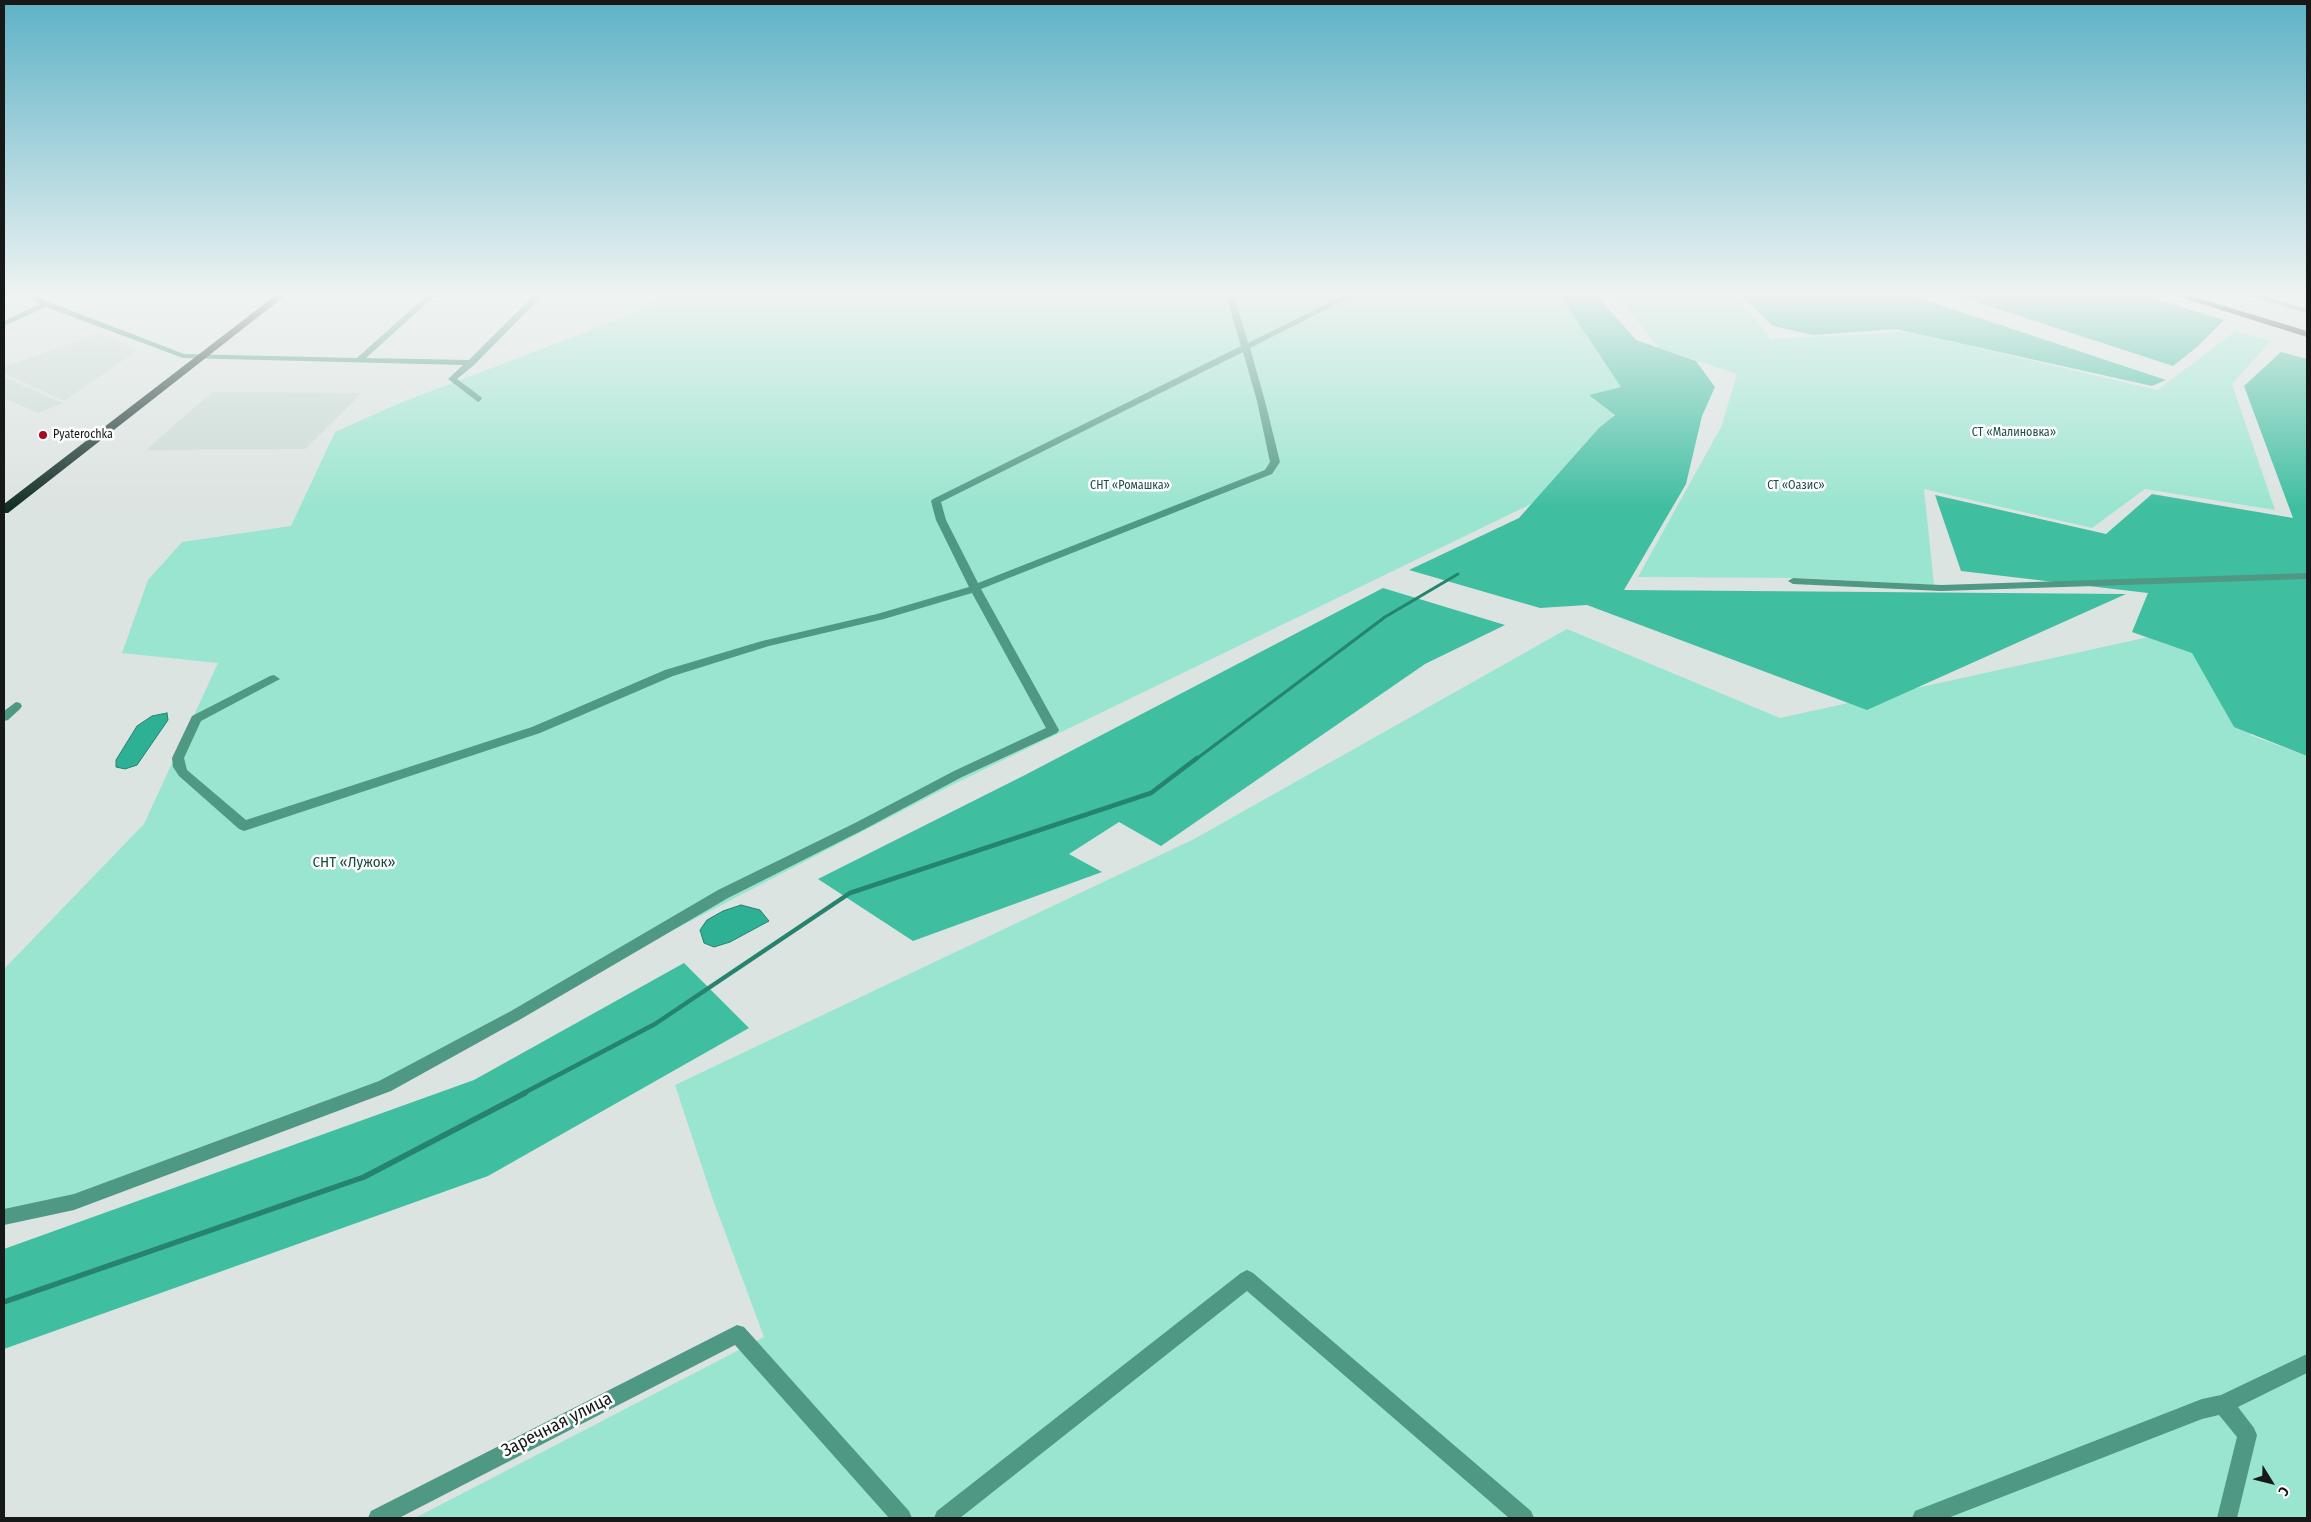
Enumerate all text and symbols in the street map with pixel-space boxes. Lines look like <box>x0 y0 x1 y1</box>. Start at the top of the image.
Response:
park label: СТ «Малиновка» <box>1972 426 2056 440</box>
place label: Pyaterochka <box>53 428 113 442</box>
marker: Pyaterochka <box>37 429 49 441</box>
park label: СНТ «Ромашка» <box>1090 479 1170 493</box>
park label: СТ «Оазис» <box>1767 479 1825 493</box>
park label: СНТ «Лужок» <box>312 854 396 872</box>
street label: Заречная улица <box>498 1388 616 1462</box>
north arrow <box>2246 1457 2296 1507</box>
text: С <box>2275 1483 2293 1499</box>

